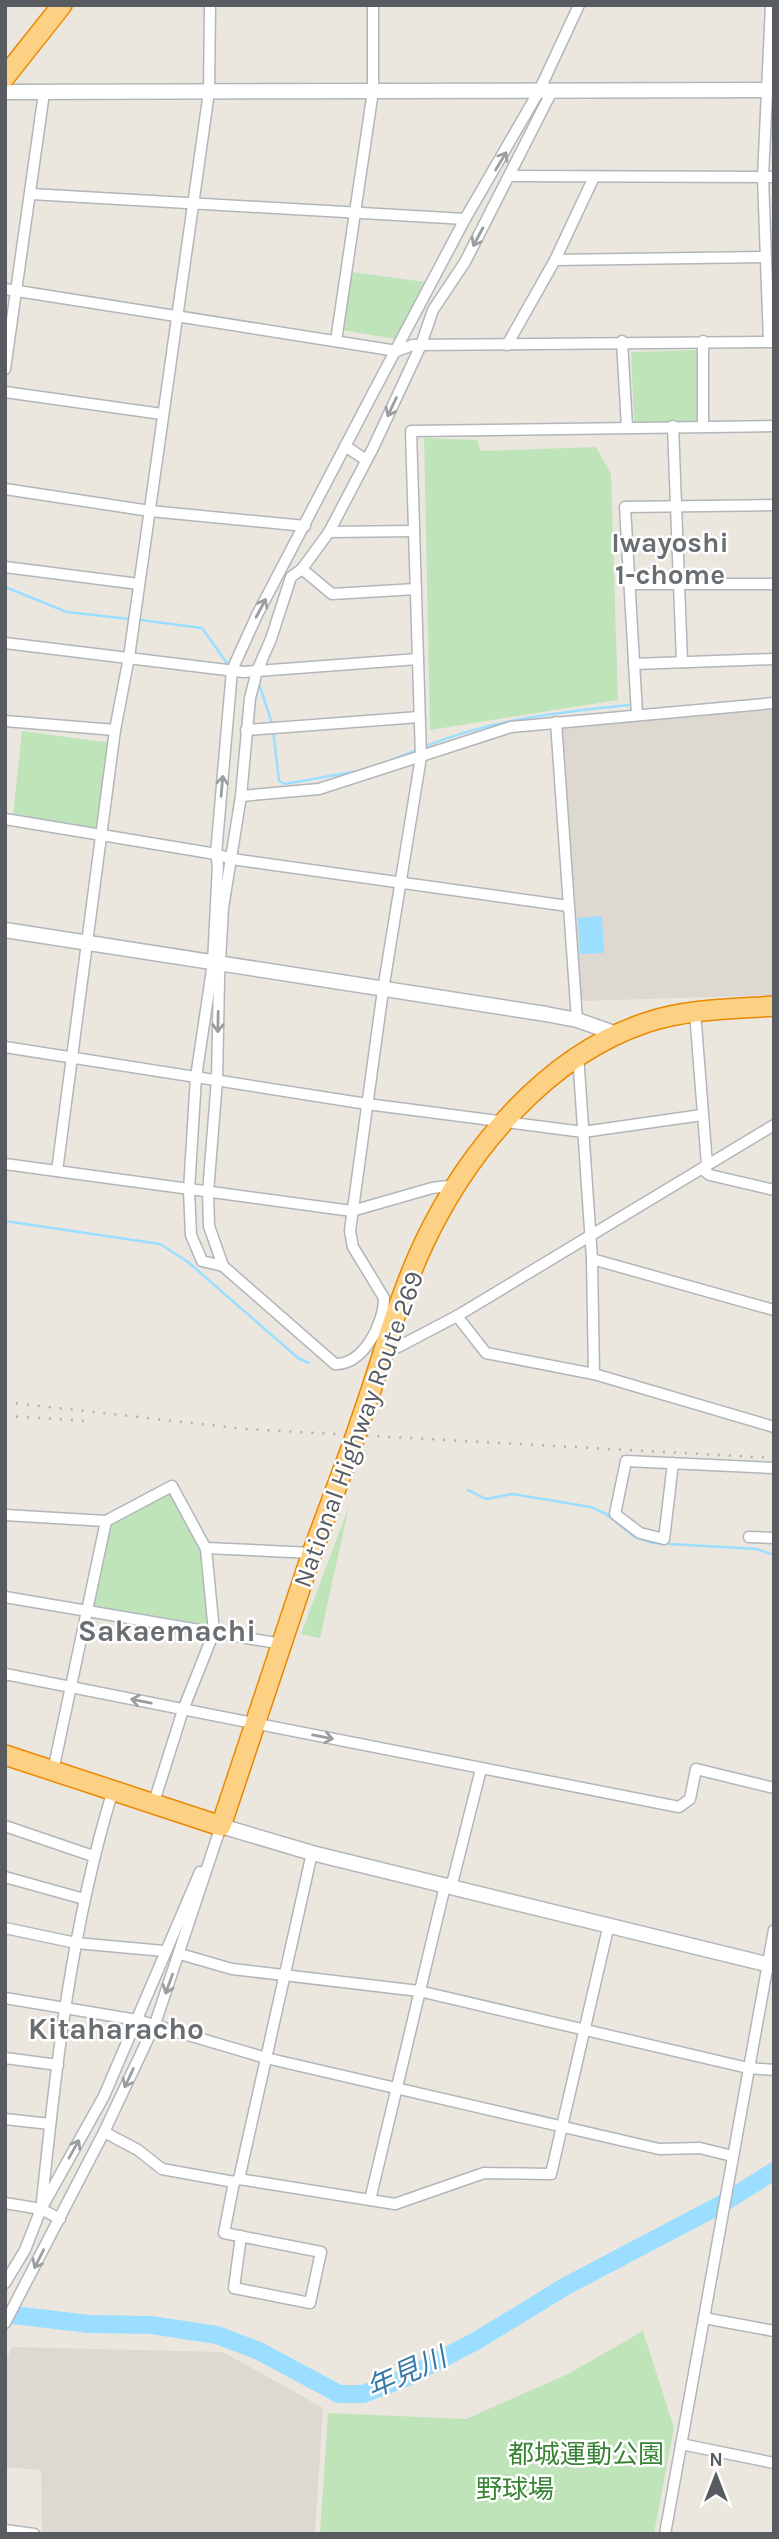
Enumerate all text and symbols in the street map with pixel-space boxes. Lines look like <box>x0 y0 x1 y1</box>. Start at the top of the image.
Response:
one-way arrow <box>494 152 508 172</box>
one-way arrow <box>471 226 485 247</box>
one-way arrow <box>385 396 398 417</box>
district label: Iwayoshi 1-chome <box>611 526 729 591</box>
one-way arrow <box>254 598 268 619</box>
one-way arrow <box>216 775 229 798</box>
one-way arrow <box>212 1010 225 1033</box>
street label: National Highway Route 269 <box>287 1267 430 1592</box>
district label: Sakaemachi <box>78 1613 256 1649</box>
one-way arrow <box>130 1694 153 1708</box>
one-way arrow <box>311 1731 334 1744</box>
one-way arrow <box>162 1972 174 1994</box>
district label: Kitaharacho <box>28 2011 204 2047</box>
one-way arrow <box>122 2067 135 2088</box>
one-way arrow <box>68 2139 81 2160</box>
one-way arrow <box>32 2248 46 2269</box>
water label: 年見川 <box>361 2339 454 2405</box>
park label: 都城運動公園 <box>508 2439 664 2470</box>
north arrow <box>681 2441 751 2511</box>
text: N <box>709 2449 723 2471</box>
park label: 野球場 <box>476 2474 554 2505</box>

